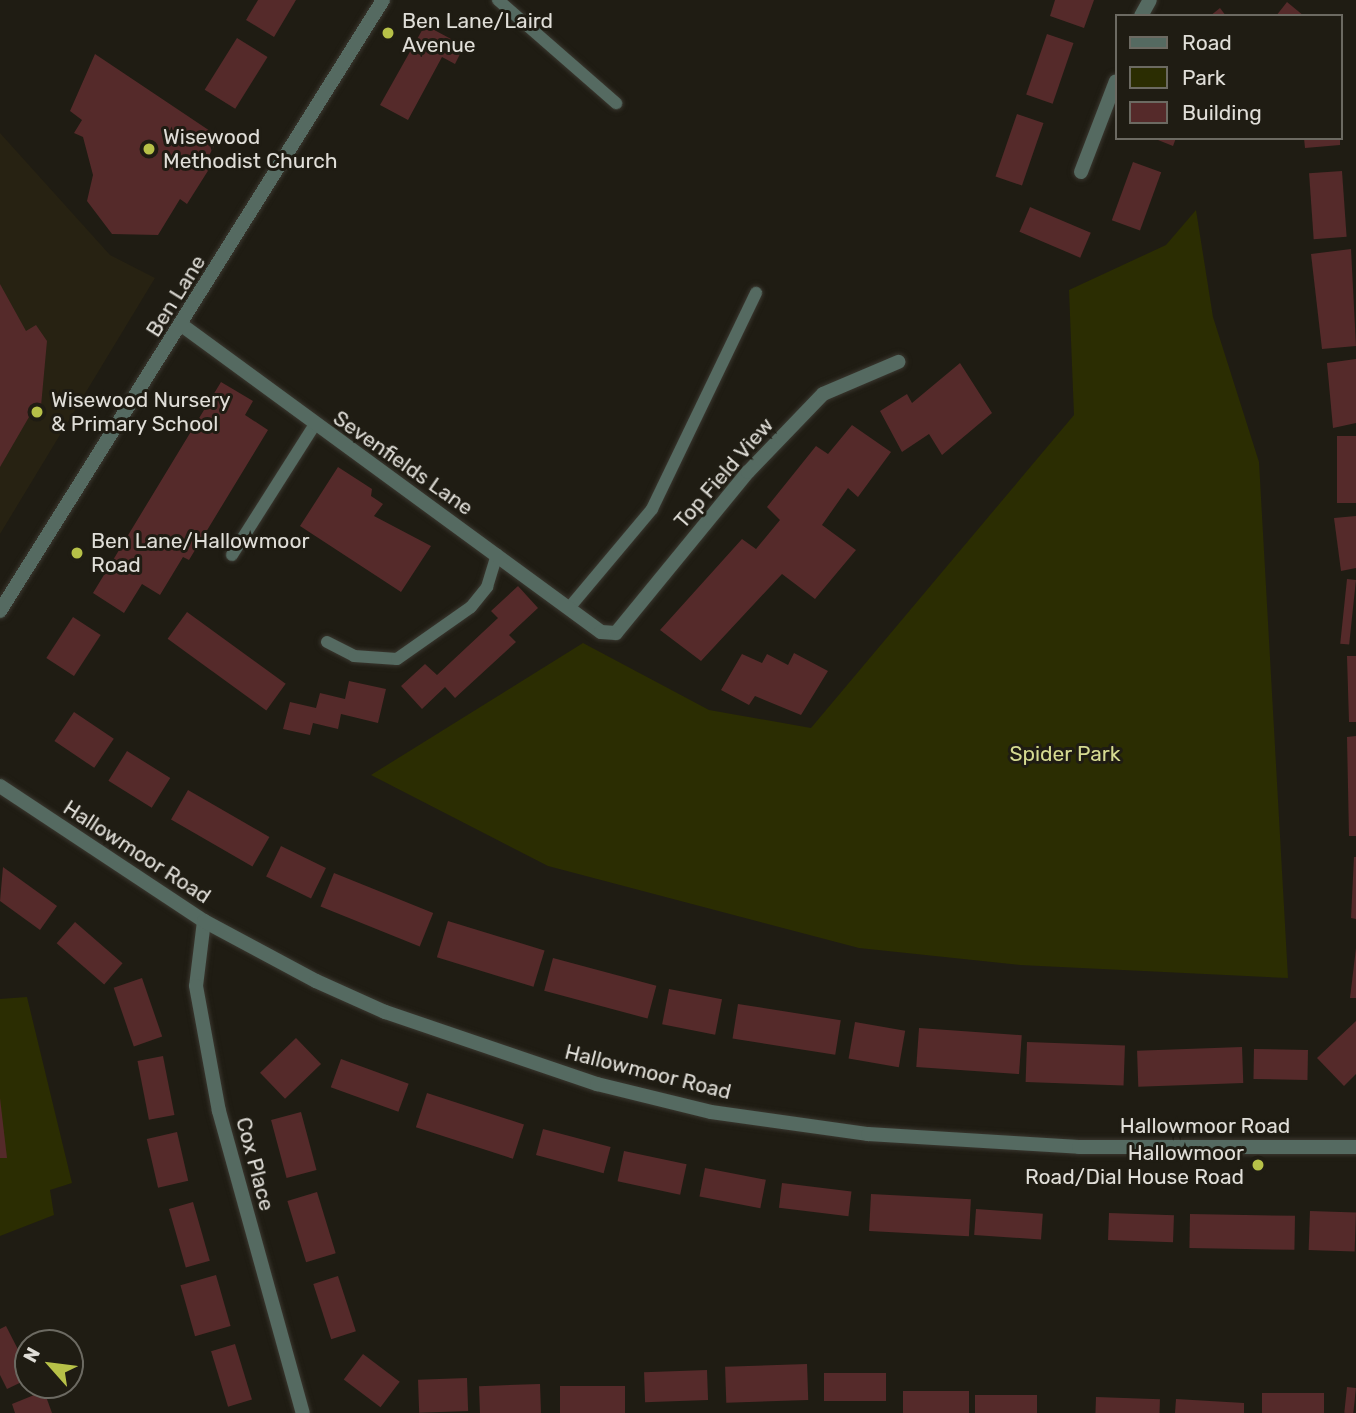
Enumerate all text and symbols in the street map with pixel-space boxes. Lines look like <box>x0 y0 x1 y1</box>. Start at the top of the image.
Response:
place label: Ben Lane/Laird Avenue <box>402 8 553 58</box>
legend <box>1114 14 1342 140</box>
marker: Ben Lane/Laird Avenue <box>380 25 396 41</box>
text: Road <box>1182 30 1232 55</box>
text: Park <box>1182 65 1226 90</box>
text: Building <box>1182 100 1262 125</box>
place label: Wisewood Methodist Church <box>163 124 338 174</box>
marker: Wisewood Methodist Church <box>141 141 157 157</box>
street label: Ben Lane <box>141 250 211 342</box>
place label: Wisewood Nursery & Primary School <box>51 387 231 437</box>
marker: Wisewood Nursery & Primary School <box>29 404 45 420</box>
street label: Sevenfields Lane <box>328 405 478 521</box>
street label: Top Field View <box>669 412 779 534</box>
place label: Ben Lane/Hallowmoor Road <box>91 528 309 578</box>
marker: Ben Lane/Hallowmoor Road <box>69 545 85 561</box>
park label: Spider Park <box>1009 741 1121 767</box>
street label: Hallowmoor Road <box>58 795 216 909</box>
street label: Hallowmoor Road <box>562 1039 734 1105</box>
street label: Hallowmoor Road <box>1119 1113 1291 1139</box>
street label: Cox Place <box>230 1114 280 1214</box>
place label: Hallowmoor Road/Dial House Road <box>1025 1140 1244 1190</box>
marker: Hallowmoor Road/Dial House Road <box>1250 1157 1266 1173</box>
north arrow <box>14 1329 84 1399</box>
text: N <box>18 1343 45 1366</box>

